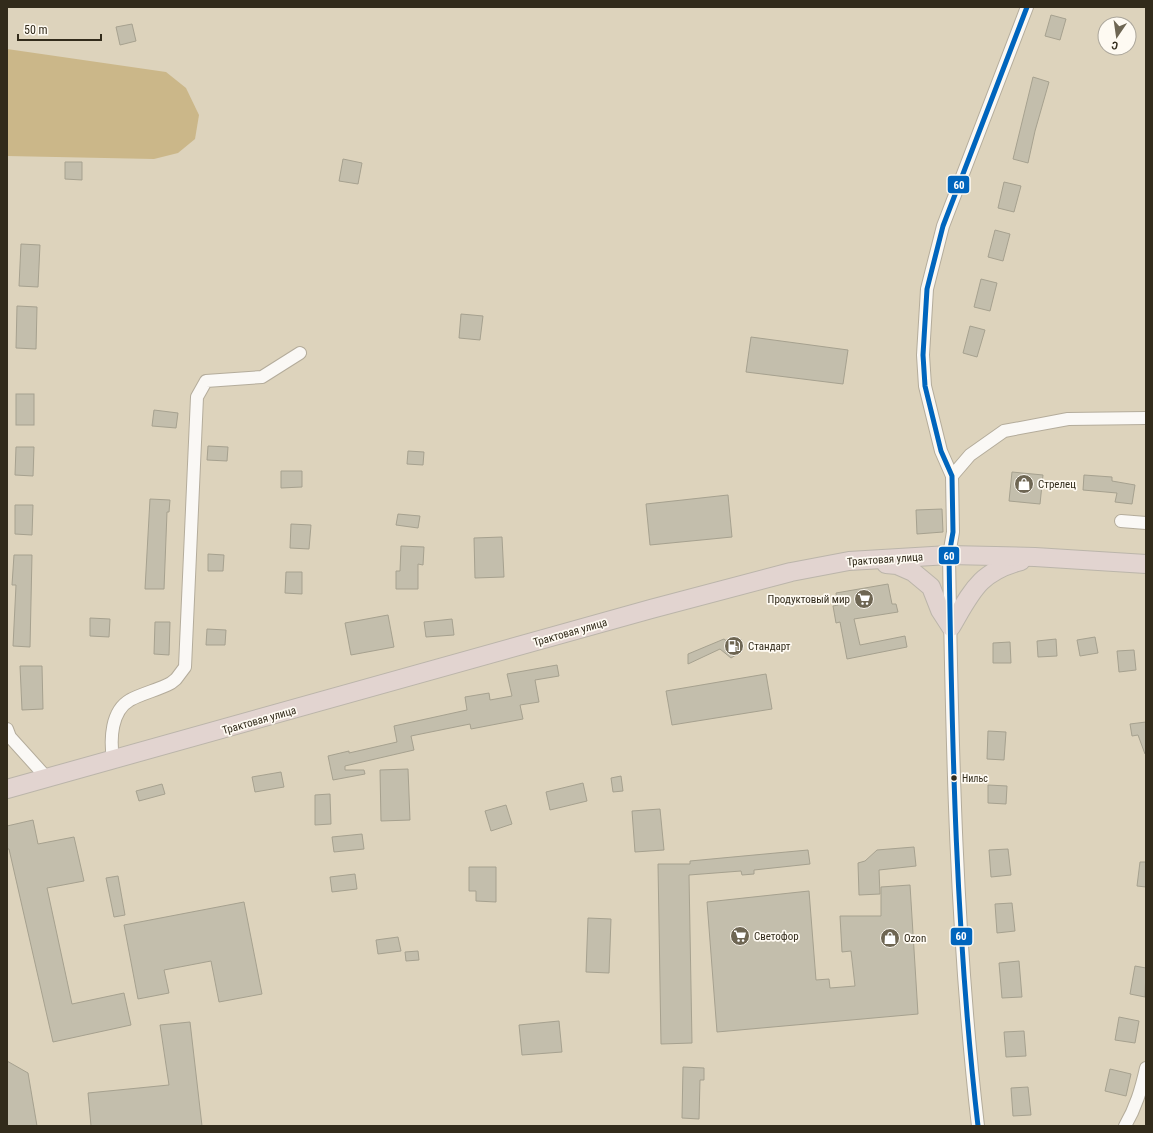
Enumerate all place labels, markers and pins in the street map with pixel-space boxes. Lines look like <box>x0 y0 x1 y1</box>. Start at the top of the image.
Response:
shop icon: Стрелец <box>1013 473 1035 495</box>
place label: Стрелец <box>1038 478 1076 491</box>
supermarket icon: Продуктовый мир <box>853 588 875 610</box>
place label: Продуктовый мир <box>768 593 850 606</box>
fuel station icon: Стандарт <box>723 635 745 657</box>
place label: Стандарт <box>748 640 791 653</box>
marker: Нильс <box>949 773 959 783</box>
place label: Нильс <box>962 773 988 784</box>
supermarket icon: Светофор <box>729 925 751 947</box>
shop icon: Ozon <box>879 927 901 949</box>
place label: Светофор <box>754 930 799 943</box>
place label: Ozon <box>904 932 926 945</box>

